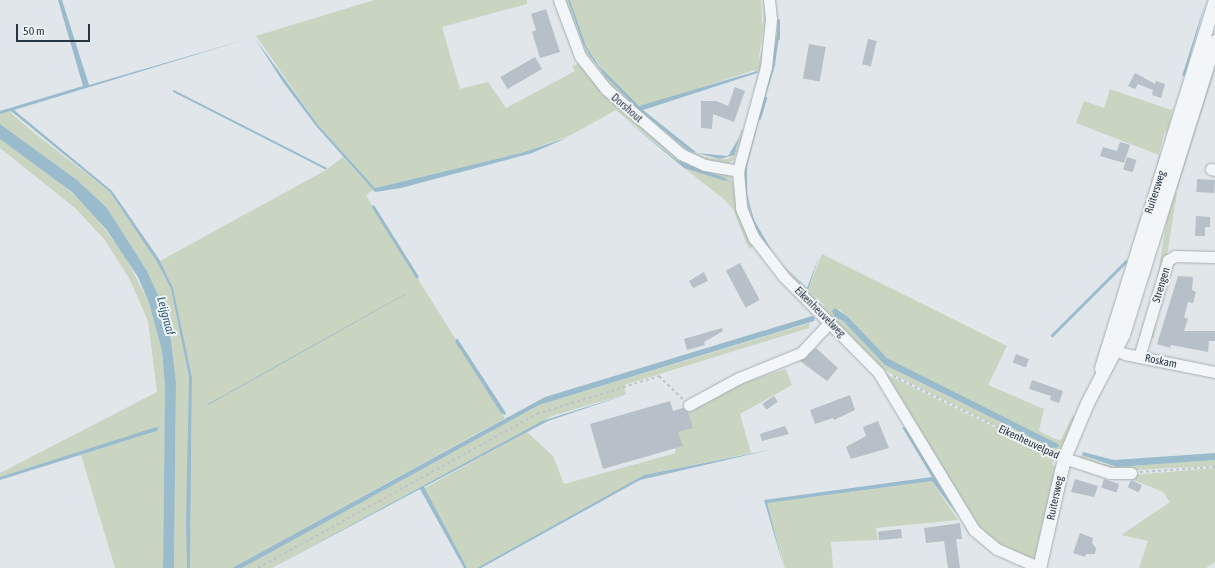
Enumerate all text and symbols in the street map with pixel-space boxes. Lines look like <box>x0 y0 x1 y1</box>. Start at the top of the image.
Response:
scale bar <box>18 16 92 42</box>
text: 50 m <box>23 24 45 38</box>
street label: Dorshout <box>609 91 645 125</box>
street label: Ruitersweg <box>1142 169 1168 215</box>
street label: Strengen <box>1149 266 1173 304</box>
street label: Eikenheuvelweg <box>792 284 848 340</box>
water label: Leijgraaf <box>153 295 177 337</box>
street label: Roskam <box>1144 351 1178 371</box>
street label: Eikenheuvelpad <box>996 422 1062 462</box>
street label: Ruitersweg <box>1044 475 1066 521</box>

